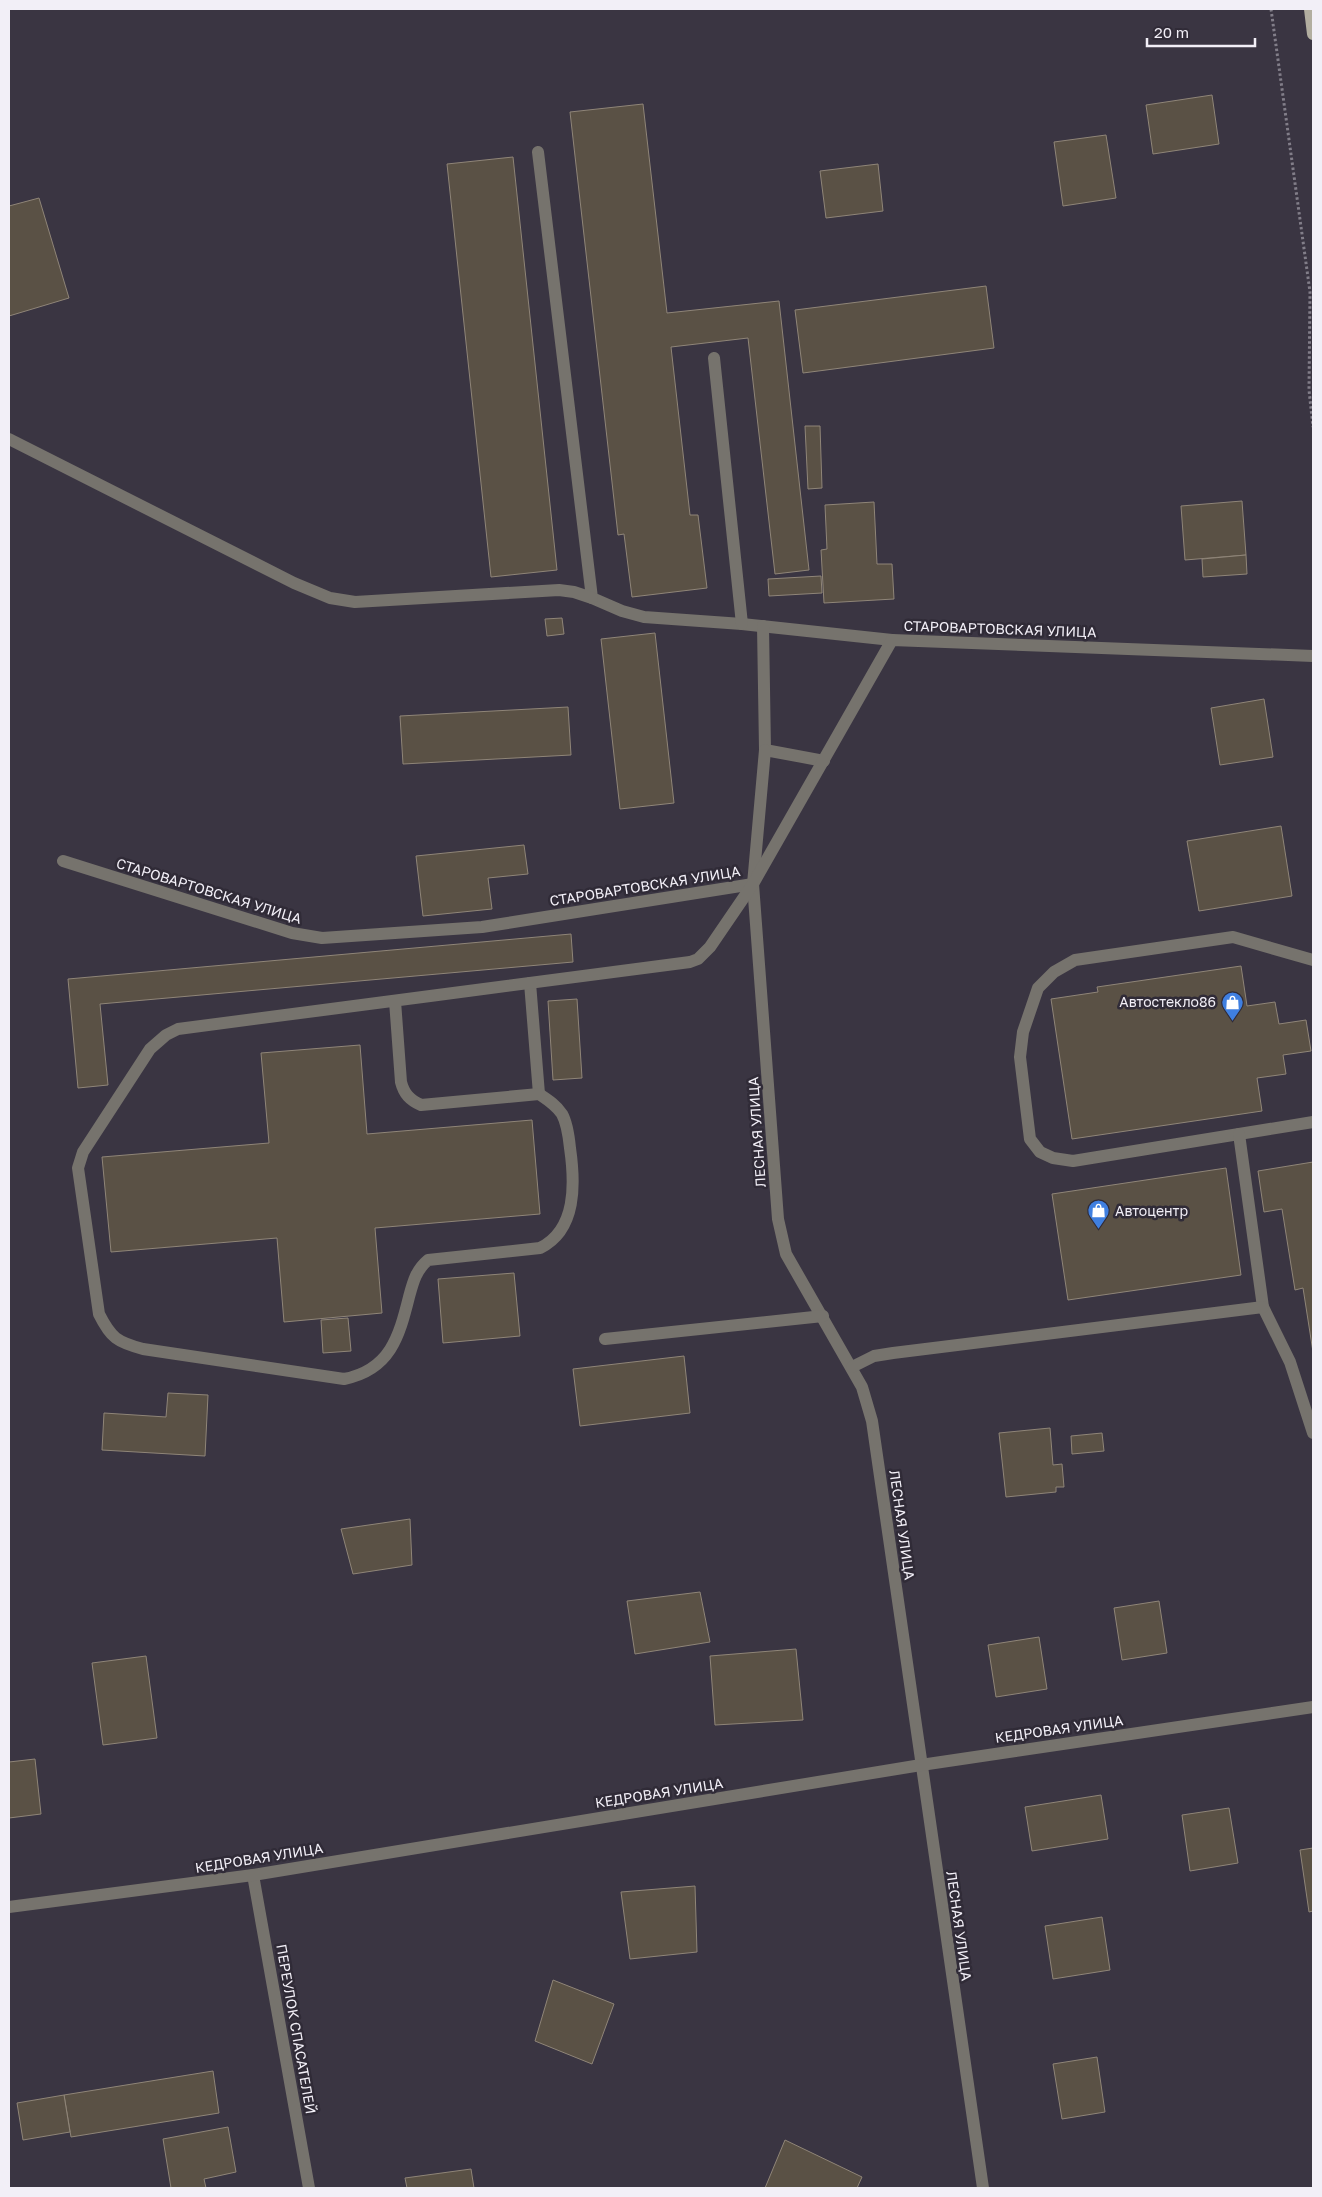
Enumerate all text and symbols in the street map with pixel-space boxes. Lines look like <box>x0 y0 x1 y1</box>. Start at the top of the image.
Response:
scale bar <box>1147 15 1254 47</box>
text: 20 m <box>1154 23 1189 41</box>
street label: СТАРОВАРТОВСКАЯ УЛИЦА <box>903 617 1097 640</box>
street label: СТАРОВАРТОВСКАЯ УЛИЦА <box>114 854 304 927</box>
street label: СТАРОВАРТОВСКАЯ УЛИЦА <box>548 862 742 909</box>
shop icon: Автостекло86 <box>1220 990 1244 1021</box>
place label: Автостекло86 <box>1119 993 1216 1010</box>
street label: ЛЕСНАЯ УЛИЦА <box>744 1076 769 1188</box>
shop icon: Автоцентр <box>1087 1199 1111 1230</box>
place label: Автоцентр <box>1115 1202 1188 1219</box>
street label: ЛЕСНАЯ УЛИЦА <box>886 1469 919 1582</box>
street label: КЕДРОВАЯ УЛИЦА <box>994 1711 1125 1746</box>
street label: КЕДРОВАЯ УЛИЦА <box>594 1774 725 1811</box>
street label: КЕДРОВАЯ УЛИЦА <box>194 1839 325 1876</box>
street label: ЛЕСНАЯ УЛИЦА <box>943 1870 976 1983</box>
street label: ПЕРЕУЛОК СПАСАТЕЛЕЙ <box>273 1943 320 2115</box>

